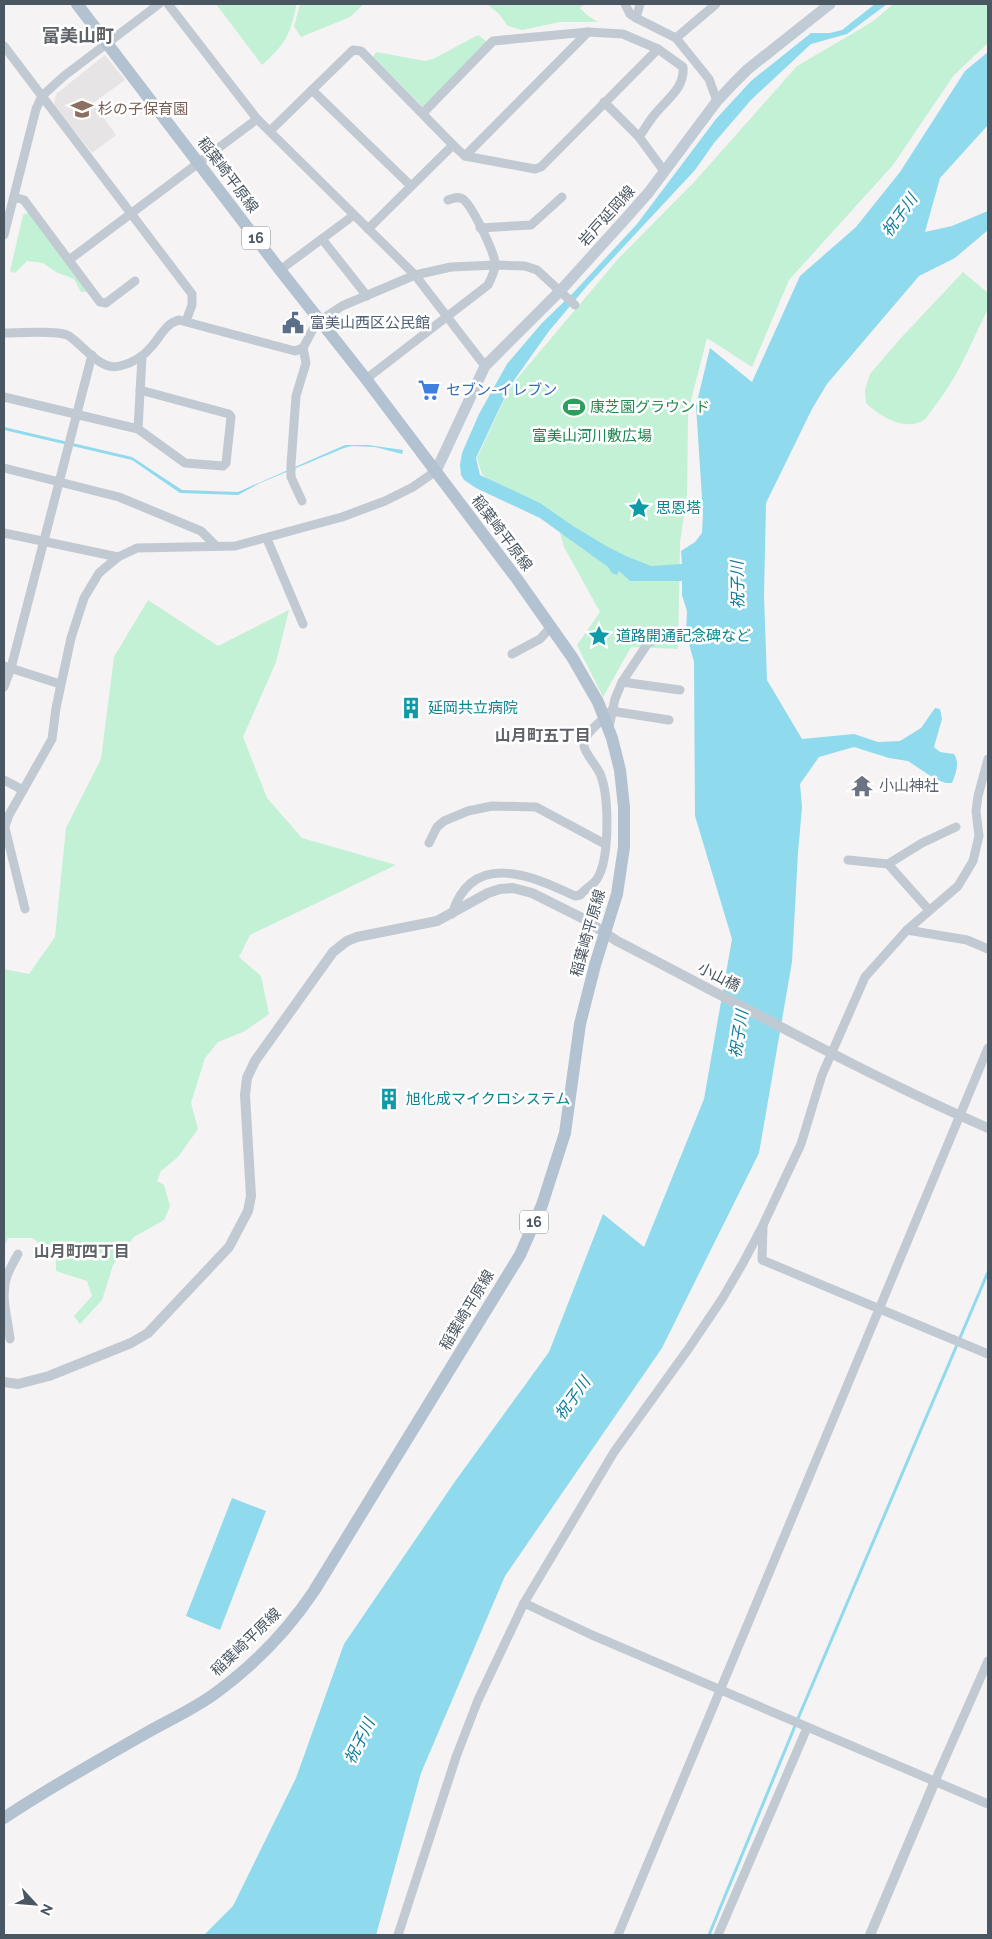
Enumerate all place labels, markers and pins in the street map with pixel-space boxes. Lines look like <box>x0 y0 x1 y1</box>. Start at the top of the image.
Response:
school or university icon: 杉の子保育園 <box>69 96 95 122</box>
place label: 杉の子保育園 <box>98 100 188 118</box>
public building icon: 富美山西区公民館 <box>280 310 306 336</box>
place label: 富美山西区公民館 <box>310 314 430 332</box>
supermarket icon: セブン-イレブン <box>416 377 442 403</box>
place label: セブン-イレブン <box>446 381 557 399</box>
sports icon: 康芝園グラウンド <box>561 394 587 420</box>
place label: 康芝園グラウンド <box>590 398 710 416</box>
place icon: 思恩塔 <box>626 495 652 521</box>
place label: 思恩塔 <box>656 499 701 517</box>
place icon: 道路開通記念碑など <box>586 623 612 649</box>
place label: 道路開通記念碑など <box>616 627 751 645</box>
building icon: 延岡共立病院 <box>398 695 424 721</box>
place label: 延岡共立病院 <box>428 699 518 717</box>
temple icon: 小山神社 <box>849 773 875 799</box>
place label: 小山神社 <box>879 777 939 795</box>
building icon: 旭化成マイクロシステム <box>376 1086 402 1112</box>
place label: 旭化成マイクロシステム <box>406 1090 570 1108</box>

